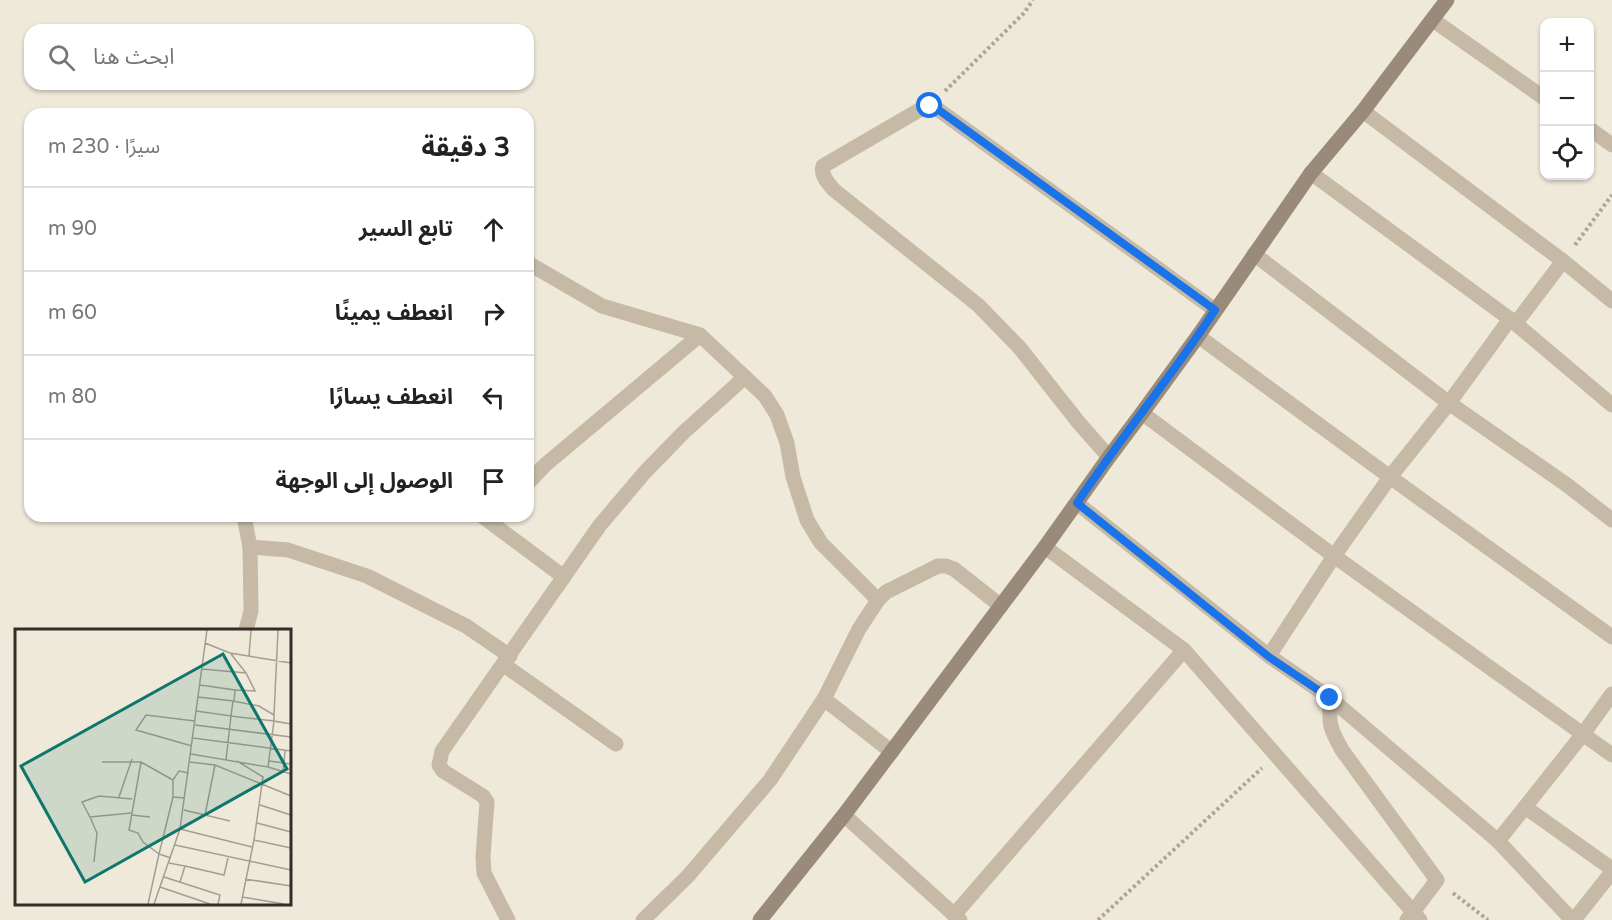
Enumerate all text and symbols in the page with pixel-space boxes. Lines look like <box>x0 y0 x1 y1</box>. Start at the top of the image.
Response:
map controls <box>1540 18 1594 180</box>
button: + <box>1540 18 1594 72</box>
search box <box>24 24 534 90</box>
icon: search <box>45 41 78 74</box>
text: ابحث هنا <box>93 44 175 70</box>
button: − <box>1540 72 1594 126</box>
route start <box>916 92 942 118</box>
button: locate <box>1540 126 1594 180</box>
text: 3 دقيقة <box>421 132 510 163</box>
text: سيرًا · 230 m <box>48 135 160 159</box>
icon: ahead <box>477 213 510 246</box>
text: تابع السير <box>359 216 453 242</box>
text: 90 m <box>48 217 97 241</box>
icon: right <box>477 297 510 330</box>
text: انعطف يمينًا <box>335 300 453 326</box>
text: 60 m <box>48 301 97 325</box>
icon: left <box>477 381 510 414</box>
text: انعطف يسارًا <box>329 384 453 410</box>
text: 80 m <box>48 385 97 409</box>
icon: arrive <box>477 465 510 498</box>
text: الوصول إلى الوجهة <box>275 468 453 494</box>
inset map <box>15 629 291 905</box>
route end <box>1316 684 1342 710</box>

